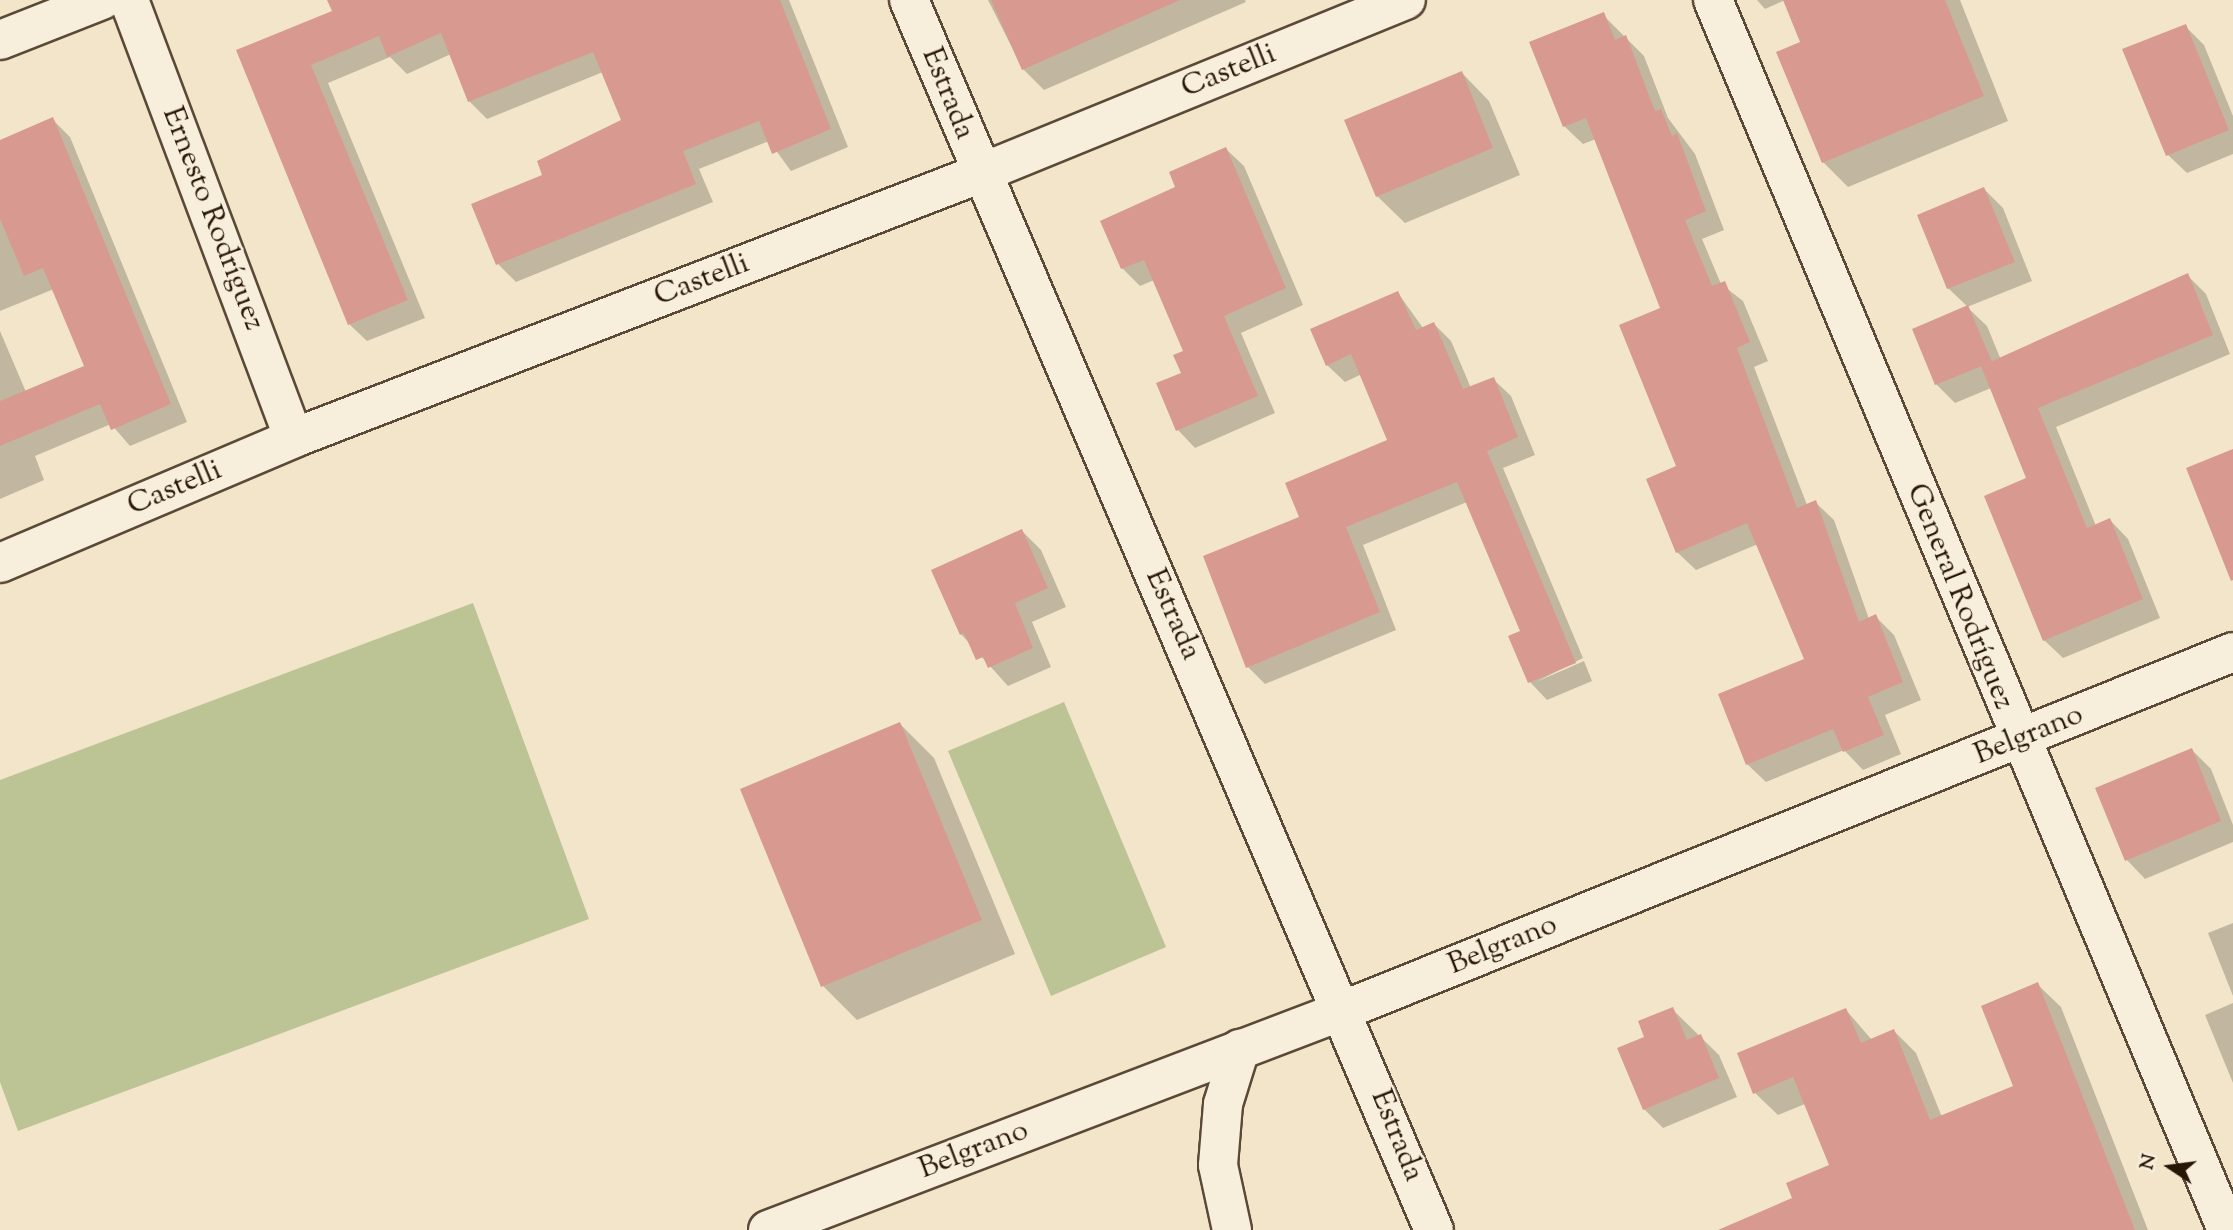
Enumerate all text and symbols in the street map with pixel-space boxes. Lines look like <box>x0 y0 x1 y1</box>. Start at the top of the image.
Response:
street label: Castelli <box>1176 37 1282 107</box>
street label: Estrada <box>912 43 982 145</box>
street label: Ernesto Rodríguez <box>153 102 271 336</box>
street label: Castelli <box>649 247 755 315</box>
street label: Castelli <box>123 453 227 525</box>
street label: General Rodríguez <box>1897 479 2021 715</box>
street label: Estrada <box>1136 564 1208 666</box>
street label: Belgrano <box>1969 698 2089 774</box>
street label: Belgrano <box>1443 908 1563 984</box>
street label: Estrada <box>1361 1085 1431 1187</box>
street label: Belgrano <box>914 1114 1034 1188</box>
north arrow <box>2135 1132 2205 1202</box>
text: N <box>2134 1152 2164 1173</box>

